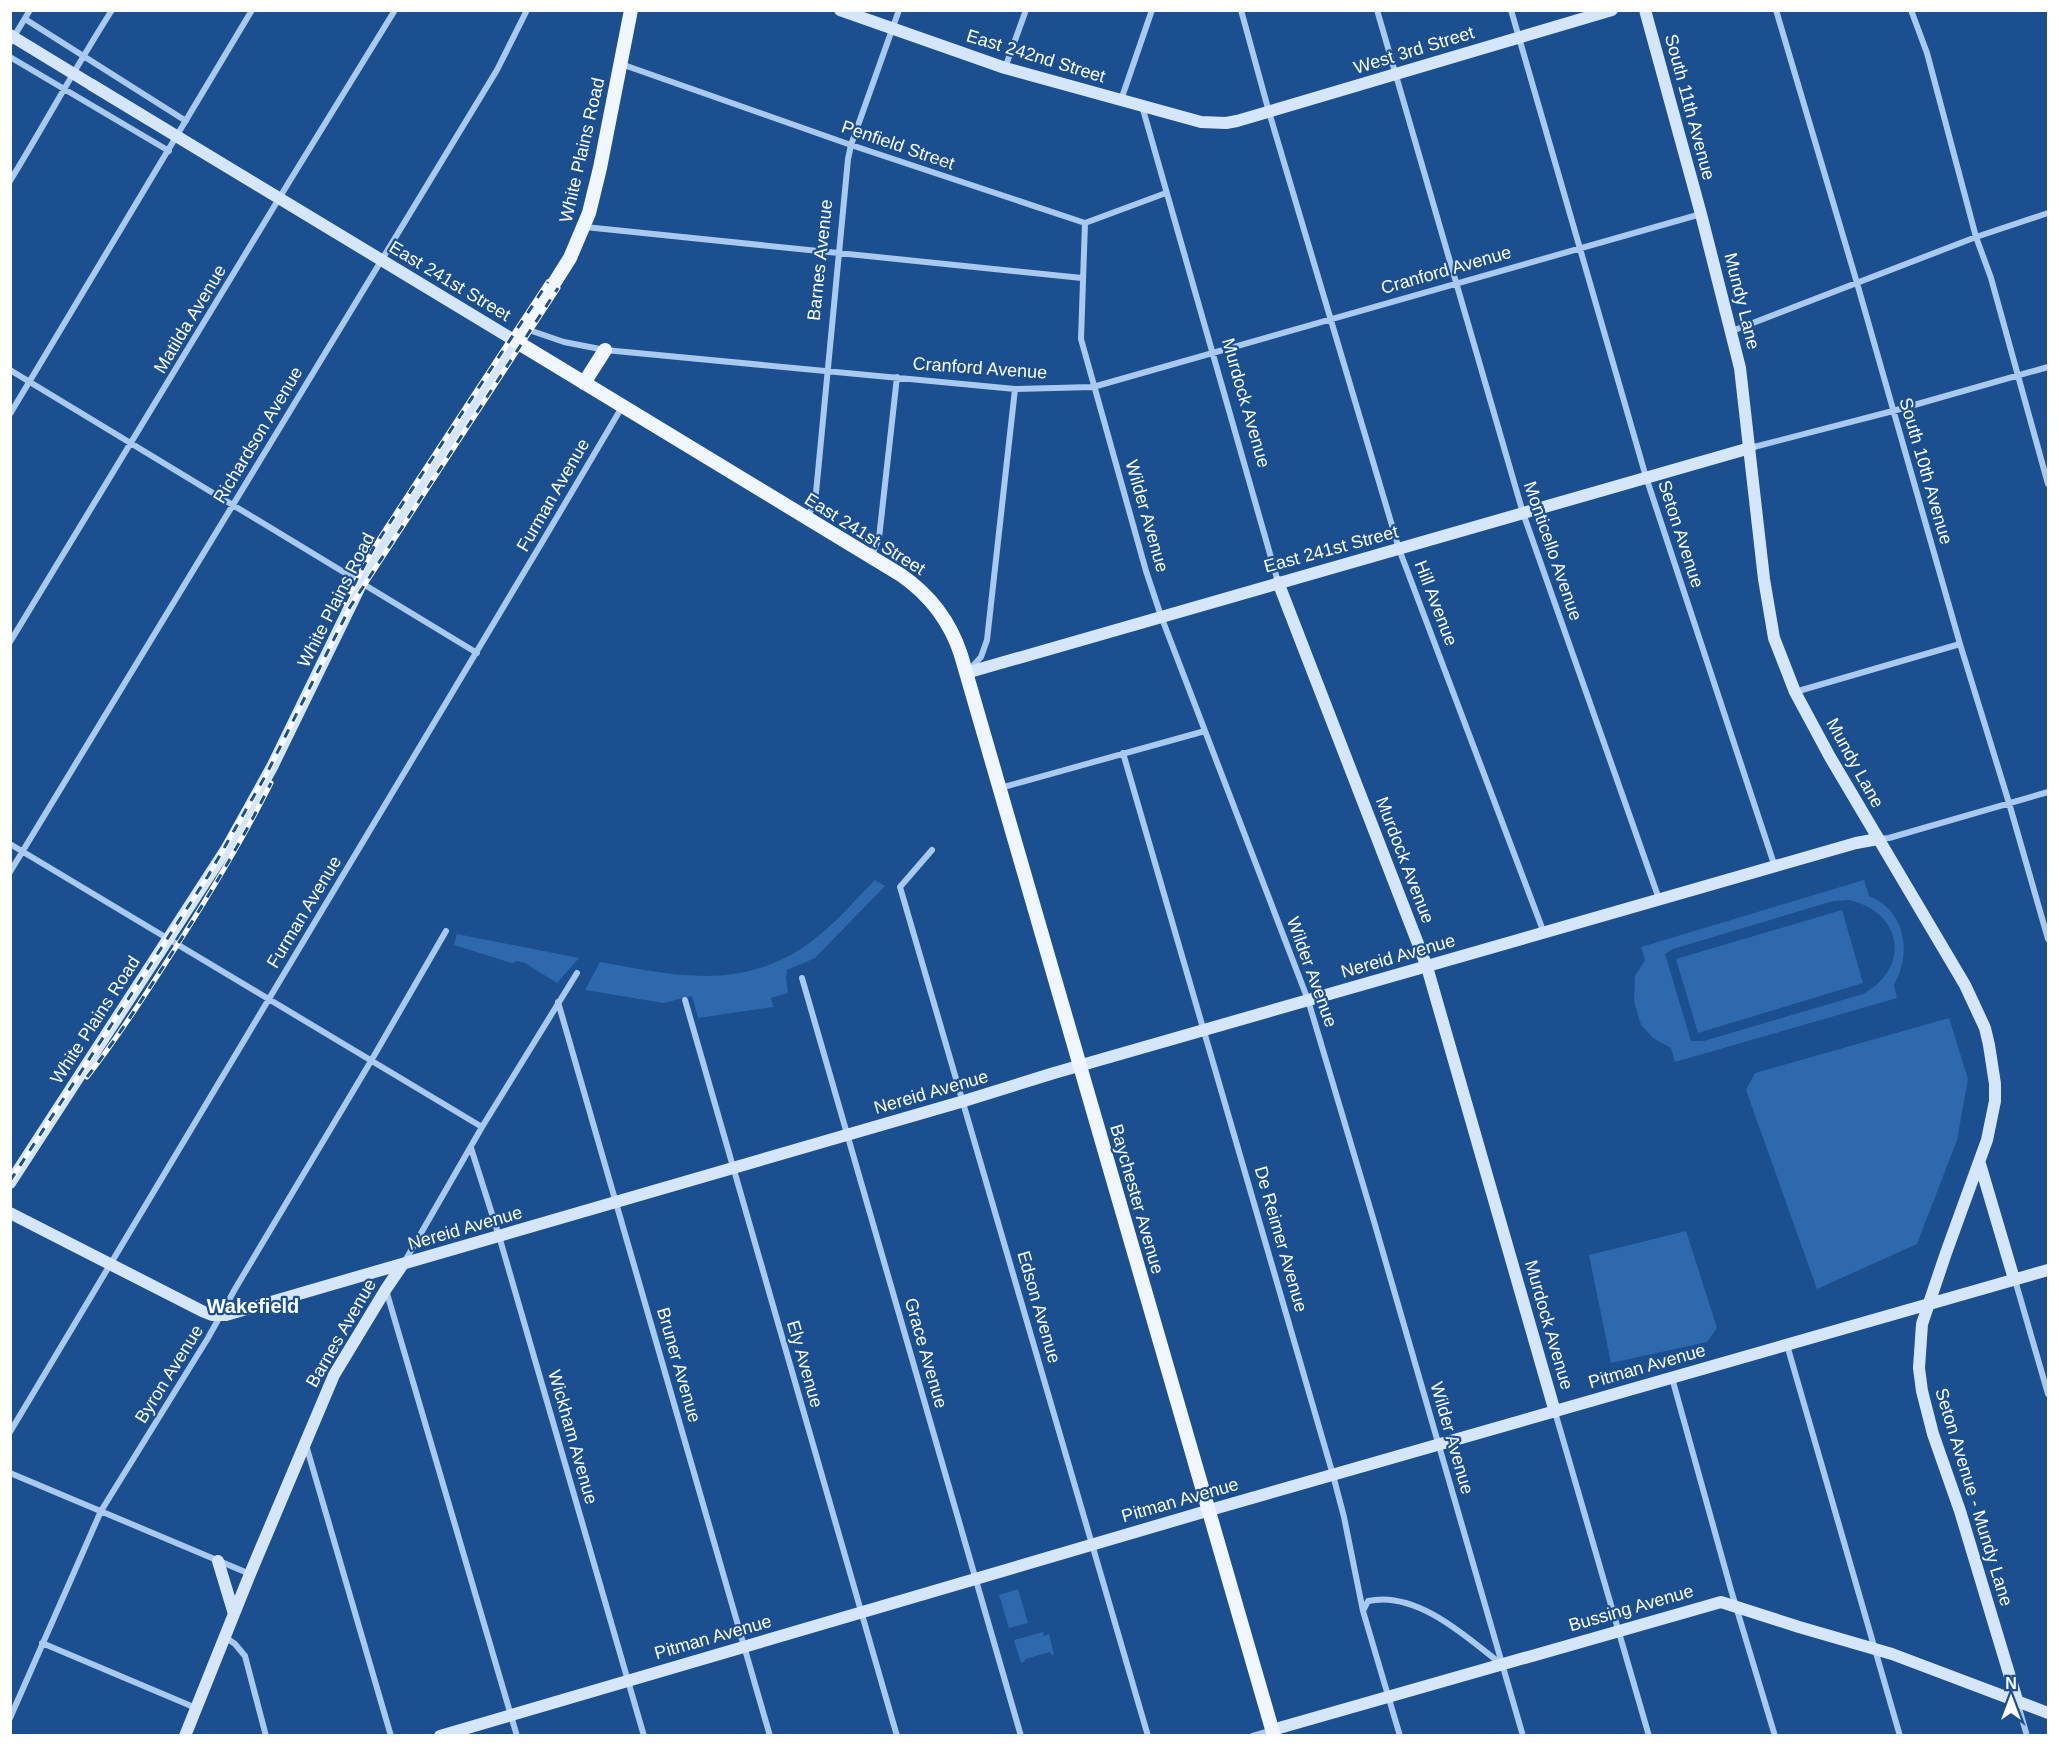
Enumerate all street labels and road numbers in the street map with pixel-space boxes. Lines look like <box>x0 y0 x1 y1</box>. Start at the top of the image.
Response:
street label: West 3rd Street <box>1351 22 1477 78</box>
street label: East 242nd Street <box>964 25 1108 87</box>
street label: South 11th Avenue <box>1661 32 1719 182</box>
street label: White Plains Road <box>556 76 608 224</box>
street label: Penfield Street <box>839 116 957 174</box>
street label: Barnes Avenue <box>804 198 836 322</box>
street label: East 241st Street <box>386 237 514 325</box>
street label: Cranford Avenue <box>1378 242 1514 298</box>
street label: Mundy Lane <box>1720 251 1764 351</box>
street label: Matilda Avenue <box>150 261 230 377</box>
street label: Murdock Avenue <box>1218 336 1274 470</box>
street label: Cranford Avenue <box>912 353 1048 383</box>
street label: Richardson Avenue <box>209 363 307 507</box>
street label: South 10th Avenue <box>1895 395 1957 547</box>
street label: Furman Avenue <box>513 435 593 555</box>
street label: Wilder Avenue <box>1121 458 1173 574</box>
street label: Seton Avenue <box>1654 478 1708 590</box>
street label: Monticello Avenue <box>1520 479 1586 623</box>
street label: East 241st Street <box>801 489 929 579</box>
street label: East 241st Street <box>1262 521 1400 577</box>
street label: White Plains Road <box>293 529 379 671</box>
street label: Hill Avenue <box>1411 558 1461 648</box>
street label: Mundy Lane <box>1822 715 1888 811</box>
street label: Murdock Avenue <box>1372 794 1438 926</box>
street label: Furman Avenue <box>263 853 345 971</box>
street label: Wilder Avenue <box>1283 914 1341 1030</box>
street label: Nereid Avenue <box>1339 930 1457 982</box>
street label: White Plains Road <box>46 952 144 1088</box>
street label: Nereid Avenue <box>872 1066 990 1118</box>
street label: Baychester Avenue <box>1106 1122 1168 1276</box>
street label: De Reimer Avenue <box>1251 1164 1311 1314</box>
street label: Nereid Avenue <box>406 1202 524 1254</box>
street label: Edson Avenue <box>1013 1249 1065 1365</box>
street label: Murdock Avenue <box>1521 1258 1577 1392</box>
street label: Barnes Avenue <box>302 1275 380 1391</box>
street label: Grace Avenue <box>901 1296 951 1410</box>
street label: Bruner Avenue <box>653 1305 705 1425</box>
street label: Ely Avenue <box>783 1318 827 1410</box>
street label: Byron Avenue <box>131 1321 207 1427</box>
street label: Pitman Avenue <box>1586 1340 1708 1392</box>
street label: Wickham Avenue <box>544 1368 602 1506</box>
street label: Wilder Avenue <box>1426 1380 1478 1496</box>
street label: Seton Avenue - Mundy Lane <box>1931 1386 2017 1608</box>
street label: Pitman Avenue <box>1119 1474 1241 1526</box>
street label: Bussing Avenue <box>1566 1581 1696 1635</box>
street label: Pitman Avenue <box>652 1611 774 1663</box>

